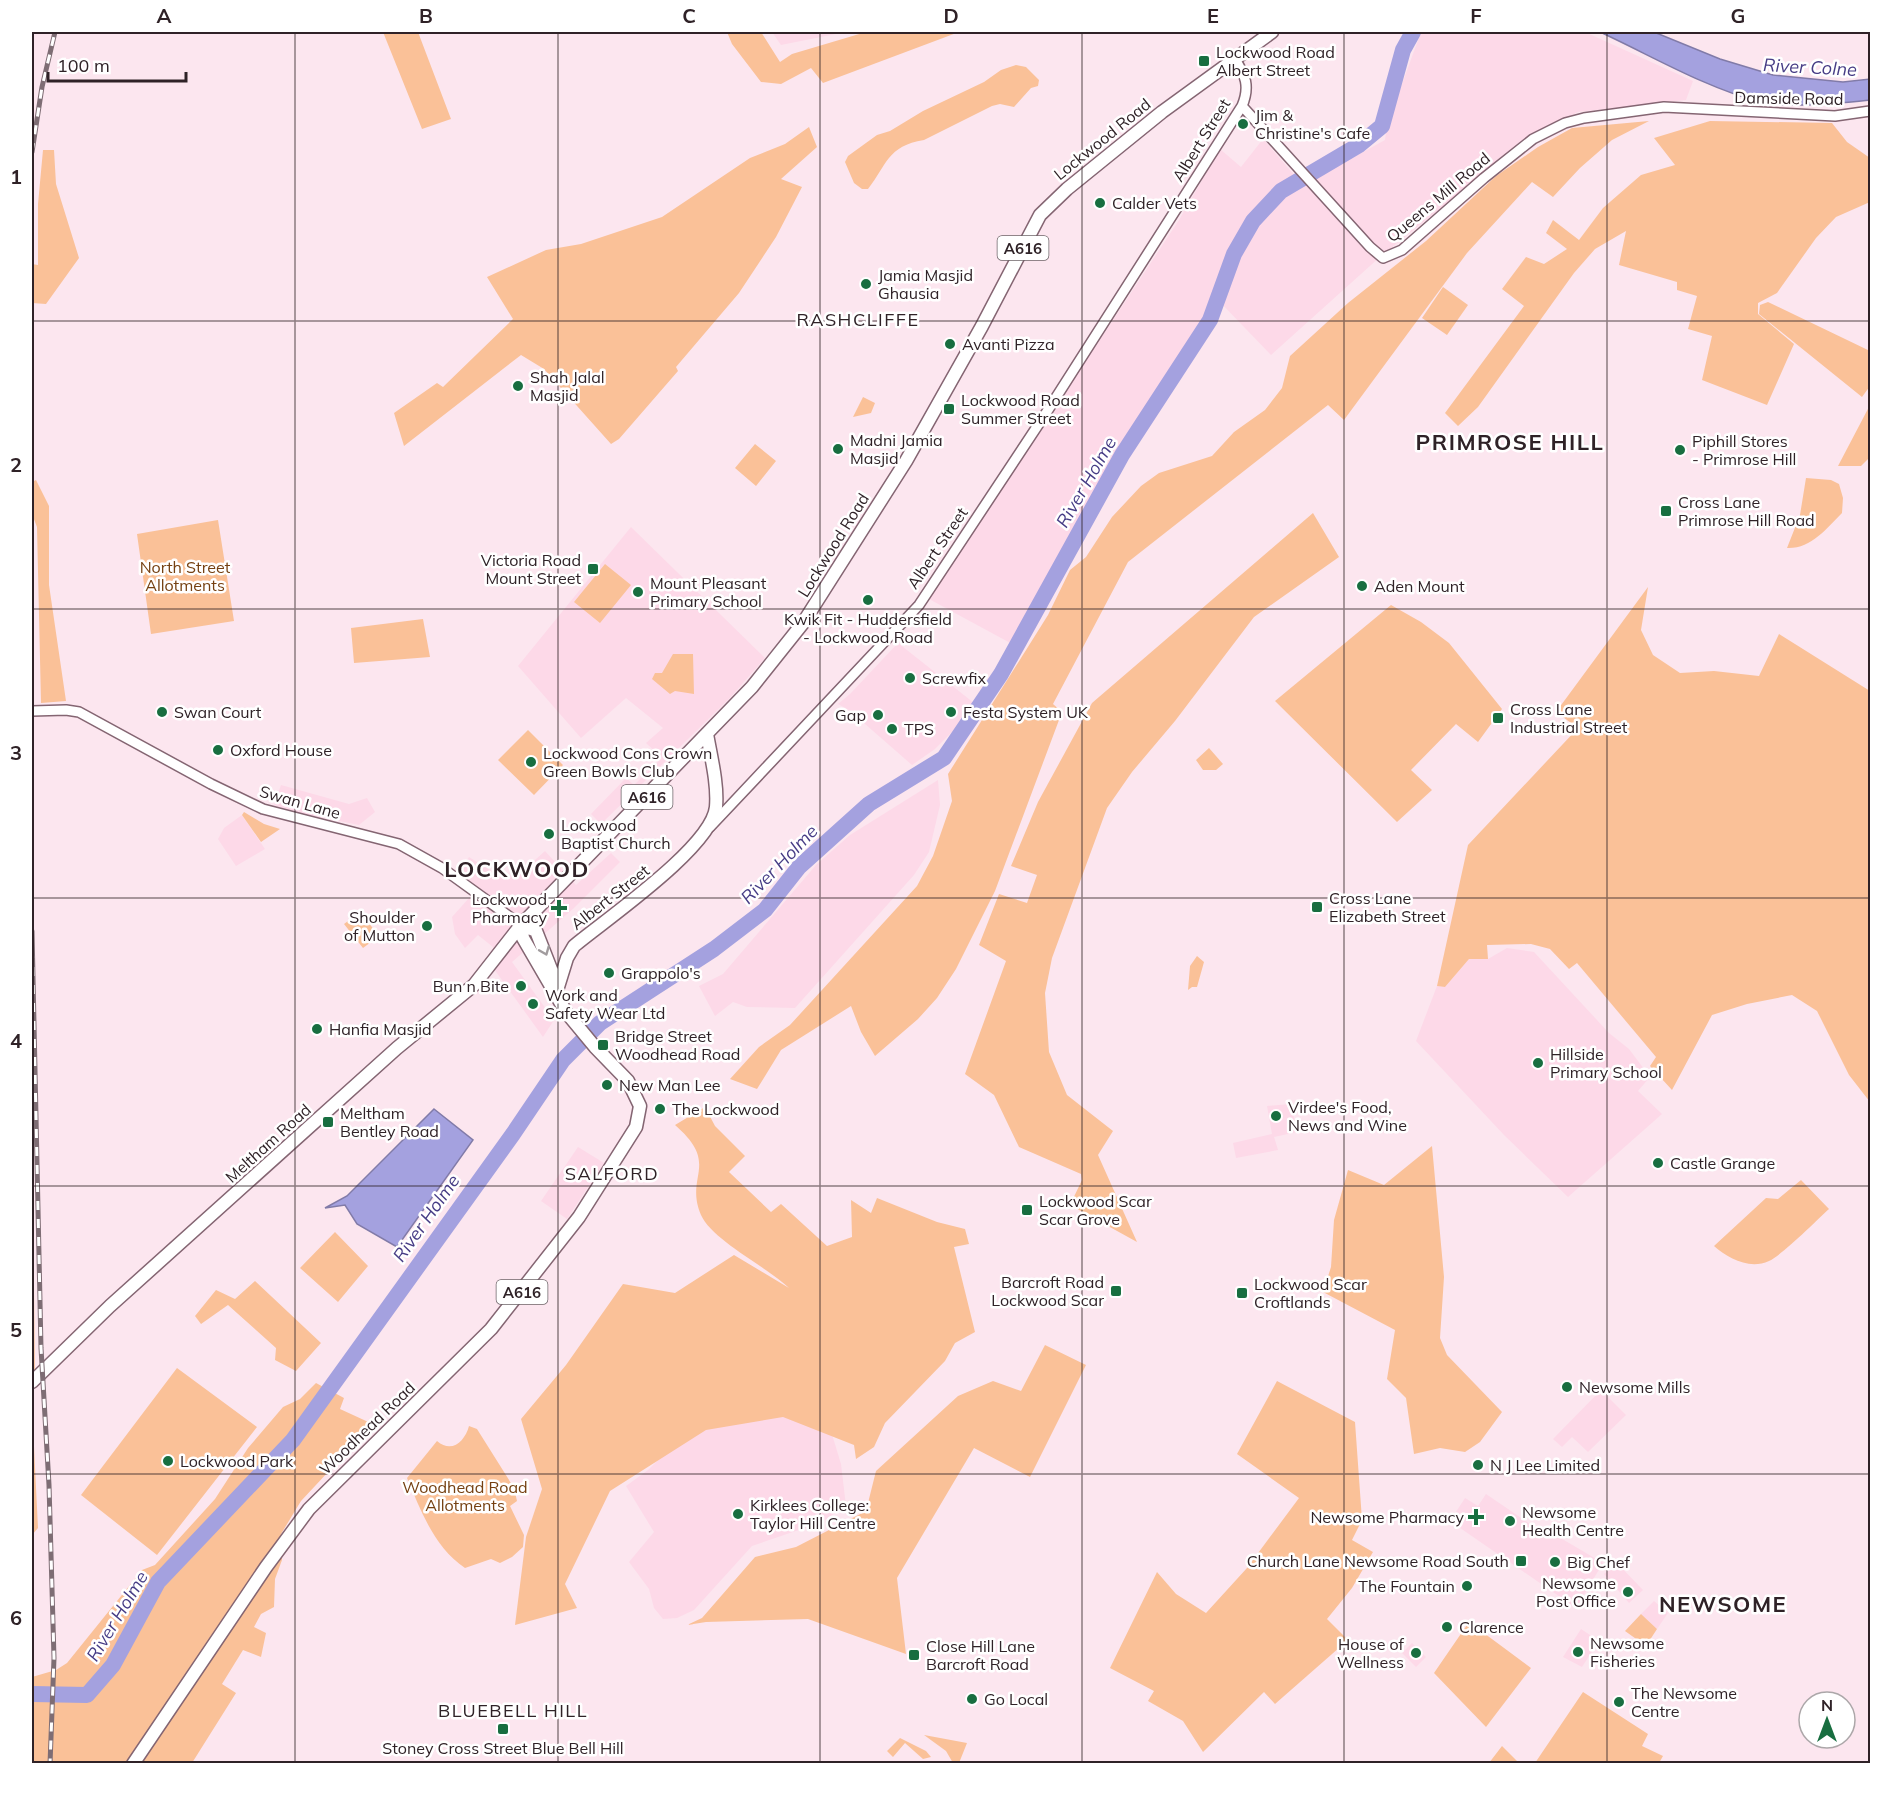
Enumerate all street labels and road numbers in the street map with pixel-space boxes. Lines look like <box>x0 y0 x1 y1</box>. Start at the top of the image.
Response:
street label: Damside Road <box>1734 87 1844 109</box>
street label: Lockwood Road <box>1050 94 1154 184</box>
street label: Albert Street <box>1168 94 1235 185</box>
street label: Queens Mill Road <box>1382 148 1494 246</box>
road number: A616 <box>998 236 1048 260</box>
street label: Lockwood Road <box>793 489 873 601</box>
street label: Albert Street <box>902 503 972 593</box>
street label: Swan Lane <box>257 781 343 823</box>
road number: A616 <box>622 785 672 809</box>
street label: Albert Street <box>567 860 654 934</box>
street label: Meltham Road <box>221 1099 315 1187</box>
road number: A616 <box>496 1280 548 1304</box>
street label: Woodhead Road <box>315 1377 419 1479</box>

